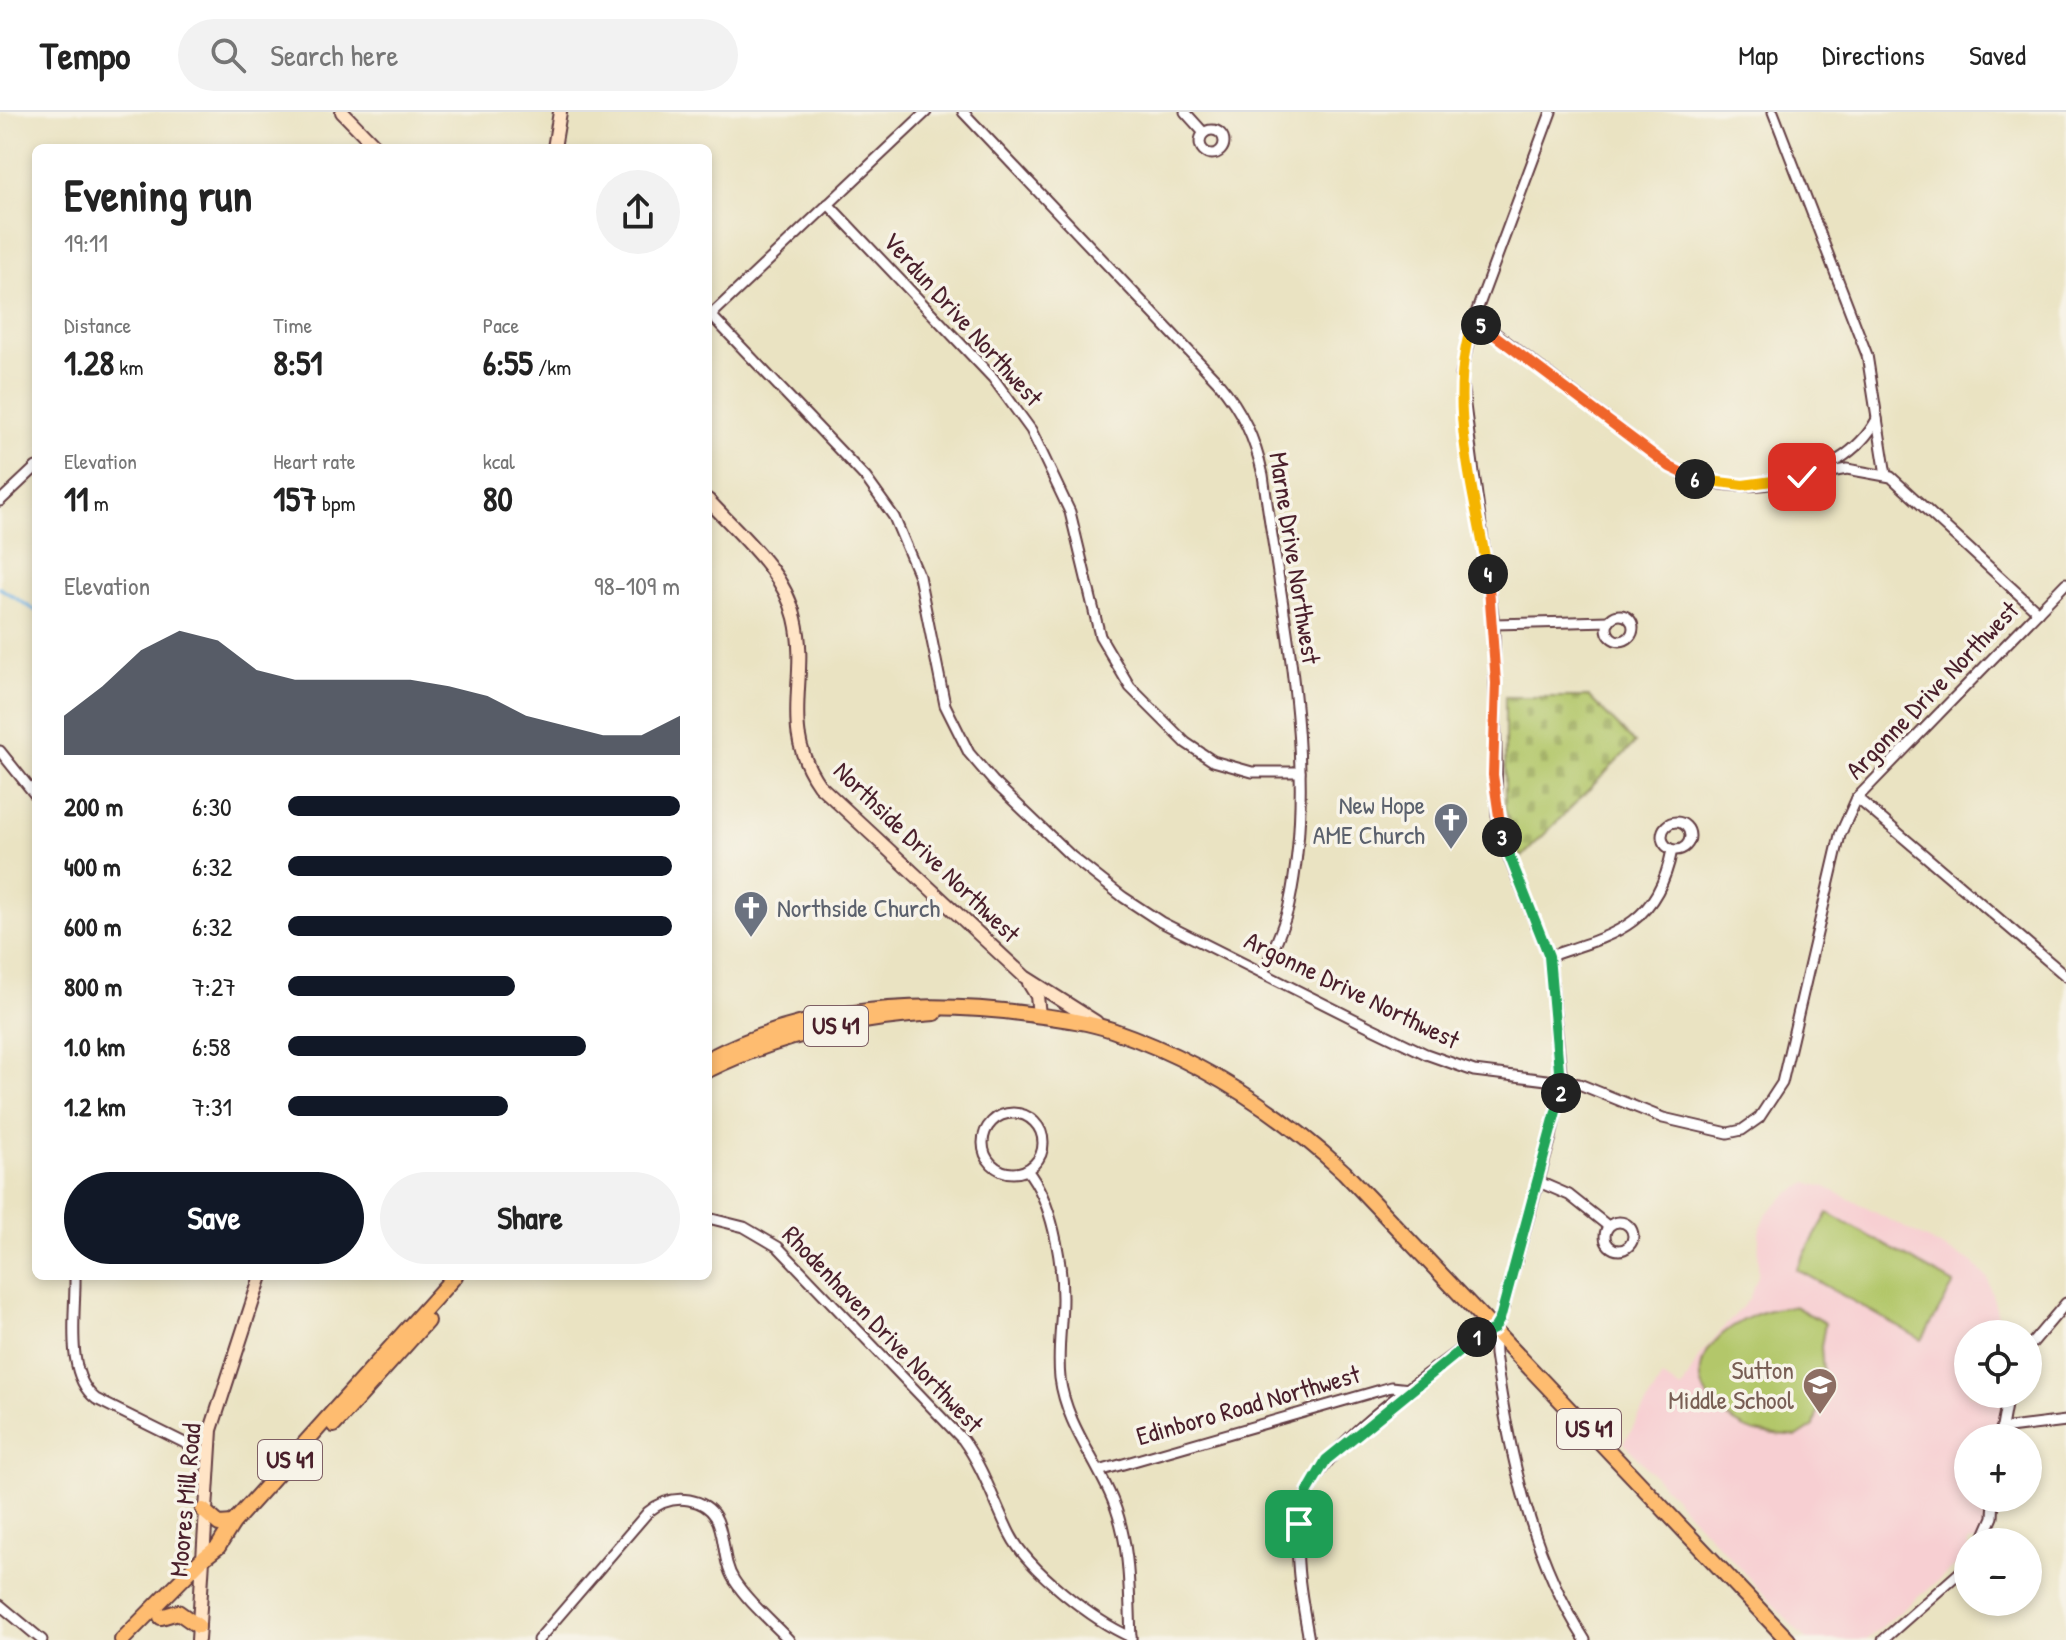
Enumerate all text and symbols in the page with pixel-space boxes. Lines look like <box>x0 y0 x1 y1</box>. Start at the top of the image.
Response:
search box <box>178 19 738 91</box>
text: Tempo <box>40 29 130 81</box>
icon: search <box>206 33 250 77</box>
text: Search here <box>270 35 399 75</box>
text: Map <box>1738 36 1778 74</box>
text: Directions <box>1822 36 1925 74</box>
text: Saved <box>1969 36 2026 74</box>
text: Evening run <box>64 165 252 225</box>
button: share <box>596 170 680 254</box>
street label: Verdun Drive Northwest <box>876 224 1052 414</box>
text: 19:11 <box>64 225 108 260</box>
pin: 5 <box>1461 305 1501 345</box>
text: Distance <box>64 310 131 340</box>
text: Time <box>273 310 312 340</box>
text: Pace <box>483 310 519 340</box>
text: 5 <box>1476 310 1486 340</box>
text: 1.28 <box>64 340 114 386</box>
text: 8:51 <box>273 340 323 386</box>
text: 6:55 <box>483 340 533 386</box>
text: km <box>114 352 143 382</box>
text: /km <box>533 352 571 382</box>
pin <box>1768 443 1836 511</box>
text: Elevation <box>64 446 137 476</box>
text: Heart rate <box>273 446 356 476</box>
text: kcal <box>483 446 515 476</box>
street label: Marne Drive Northwest <box>1261 449 1330 667</box>
icon: check <box>1780 455 1824 499</box>
pin: 6 <box>1675 459 1715 499</box>
text: 6 <box>1691 464 1699 494</box>
text: 11 <box>64 476 89 522</box>
text: 157 <box>273 476 317 522</box>
text: 80 <box>483 476 513 522</box>
text: m <box>89 488 109 518</box>
text: bpm <box>317 488 355 518</box>
pin: 4 <box>1468 554 1508 594</box>
text: 4 <box>1484 559 1492 589</box>
text: Elevation <box>64 568 150 603</box>
text: 98–109 m <box>594 568 680 603</box>
street label: Argonne Drive Northwest <box>1837 592 2027 786</box>
street label: Northside Drive Northwest <box>826 753 1029 951</box>
place label: New Hope AME Church <box>1313 787 1425 852</box>
text: 200 m <box>64 789 123 824</box>
text: 6:30 <box>192 789 232 824</box>
church icon: New Hope AME Church <box>1432 801 1470 851</box>
pin: 3 <box>1482 817 1522 857</box>
text: 3 <box>1497 822 1507 852</box>
text: 400 m <box>64 849 121 884</box>
text: 6:32 <box>192 849 232 884</box>
church icon: Northside Church <box>732 889 770 939</box>
place label: Northside Church <box>777 890 940 925</box>
text: 600 m <box>64 909 121 944</box>
text: 6:32 <box>192 909 232 944</box>
street label: Argonne Drive Northwest <box>1239 922 1466 1057</box>
text: 800 m <box>64 969 122 1004</box>
text: 7:27 <box>192 969 236 1004</box>
road number: US 41 <box>804 1006 868 1046</box>
text: 1.0 km <box>64 1029 125 1064</box>
text: 6:58 <box>192 1029 231 1064</box>
pin: 2 <box>1541 1073 1581 1113</box>
text: 2 <box>1556 1078 1566 1108</box>
text: 1.2 km <box>64 1089 126 1124</box>
text: 7:31 <box>192 1089 232 1124</box>
button: Save <box>64 1172 364 1264</box>
button: Share <box>380 1172 680 1264</box>
street label: Rhodenhaven Drive Northwest <box>775 1217 992 1441</box>
pin: 1 <box>1457 1317 1497 1357</box>
map controls <box>1954 1320 2042 1616</box>
button: locate <box>1954 1320 2042 1408</box>
text: 1 <box>1473 1322 1481 1352</box>
place label: Sutton Middle School <box>1668 1352 1794 1417</box>
street label: Edinboro Road Northwest <box>1132 1356 1365 1453</box>
school or university icon: Sutton Middle School <box>1801 1366 1839 1416</box>
road number: US 41 <box>1557 1409 1621 1449</box>
street label: Moores Mill Road <box>160 1422 209 1578</box>
button: + <box>1954 1424 2042 1512</box>
road number: US 41 <box>258 1440 322 1480</box>
pin <box>1265 1490 1333 1558</box>
icon: arrive <box>1277 1502 1321 1546</box>
button: − <box>1954 1528 2042 1616</box>

